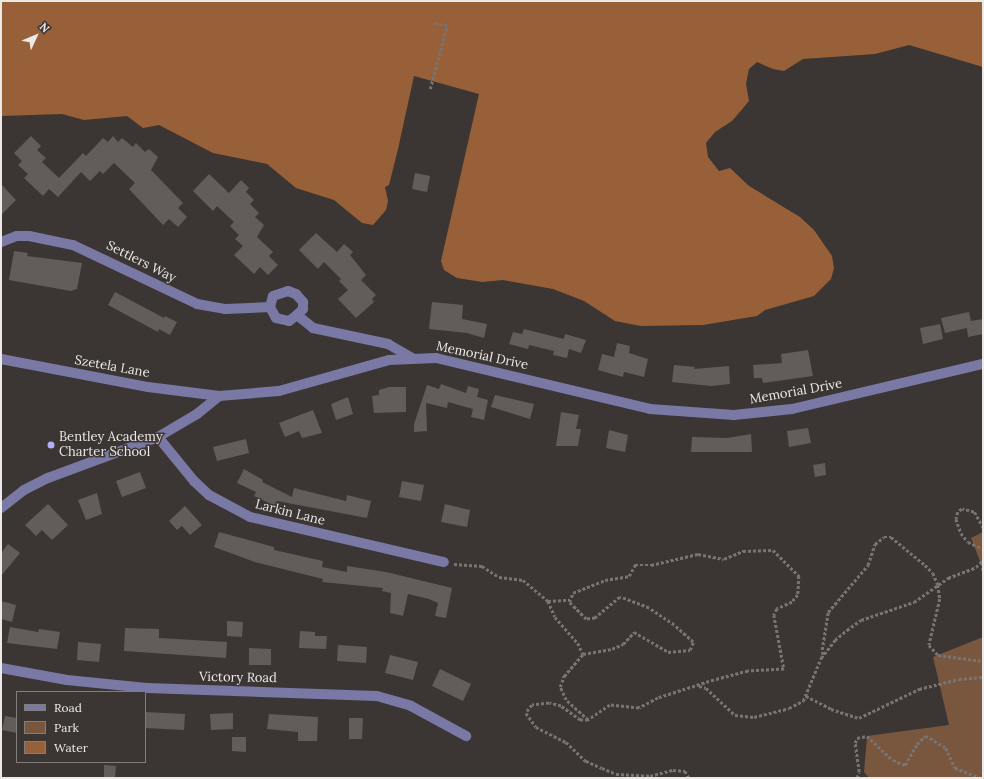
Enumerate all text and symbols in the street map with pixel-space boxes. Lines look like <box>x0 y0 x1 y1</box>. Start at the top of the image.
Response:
north arrow <box>16 16 56 56</box>
text: N <box>37 20 53 36</box>
street label: Settlers Way <box>104 238 178 286</box>
street label: Memorial Drive <box>435 339 529 373</box>
street label: Szetela Lane <box>73 353 151 381</box>
street label: Memorial Drive <box>749 376 843 408</box>
place label: Bentley Academy Charter School <box>59 430 163 461</box>
marker: Bentley Academy Charter School <box>46 440 56 450</box>
street label: Larkin Lane <box>253 497 327 529</box>
street label: Victory Road <box>199 670 277 686</box>
legend <box>16 691 146 763</box>
text: Road <box>54 700 82 715</box>
text: Park <box>54 720 79 735</box>
text: Water <box>54 740 88 755</box>

